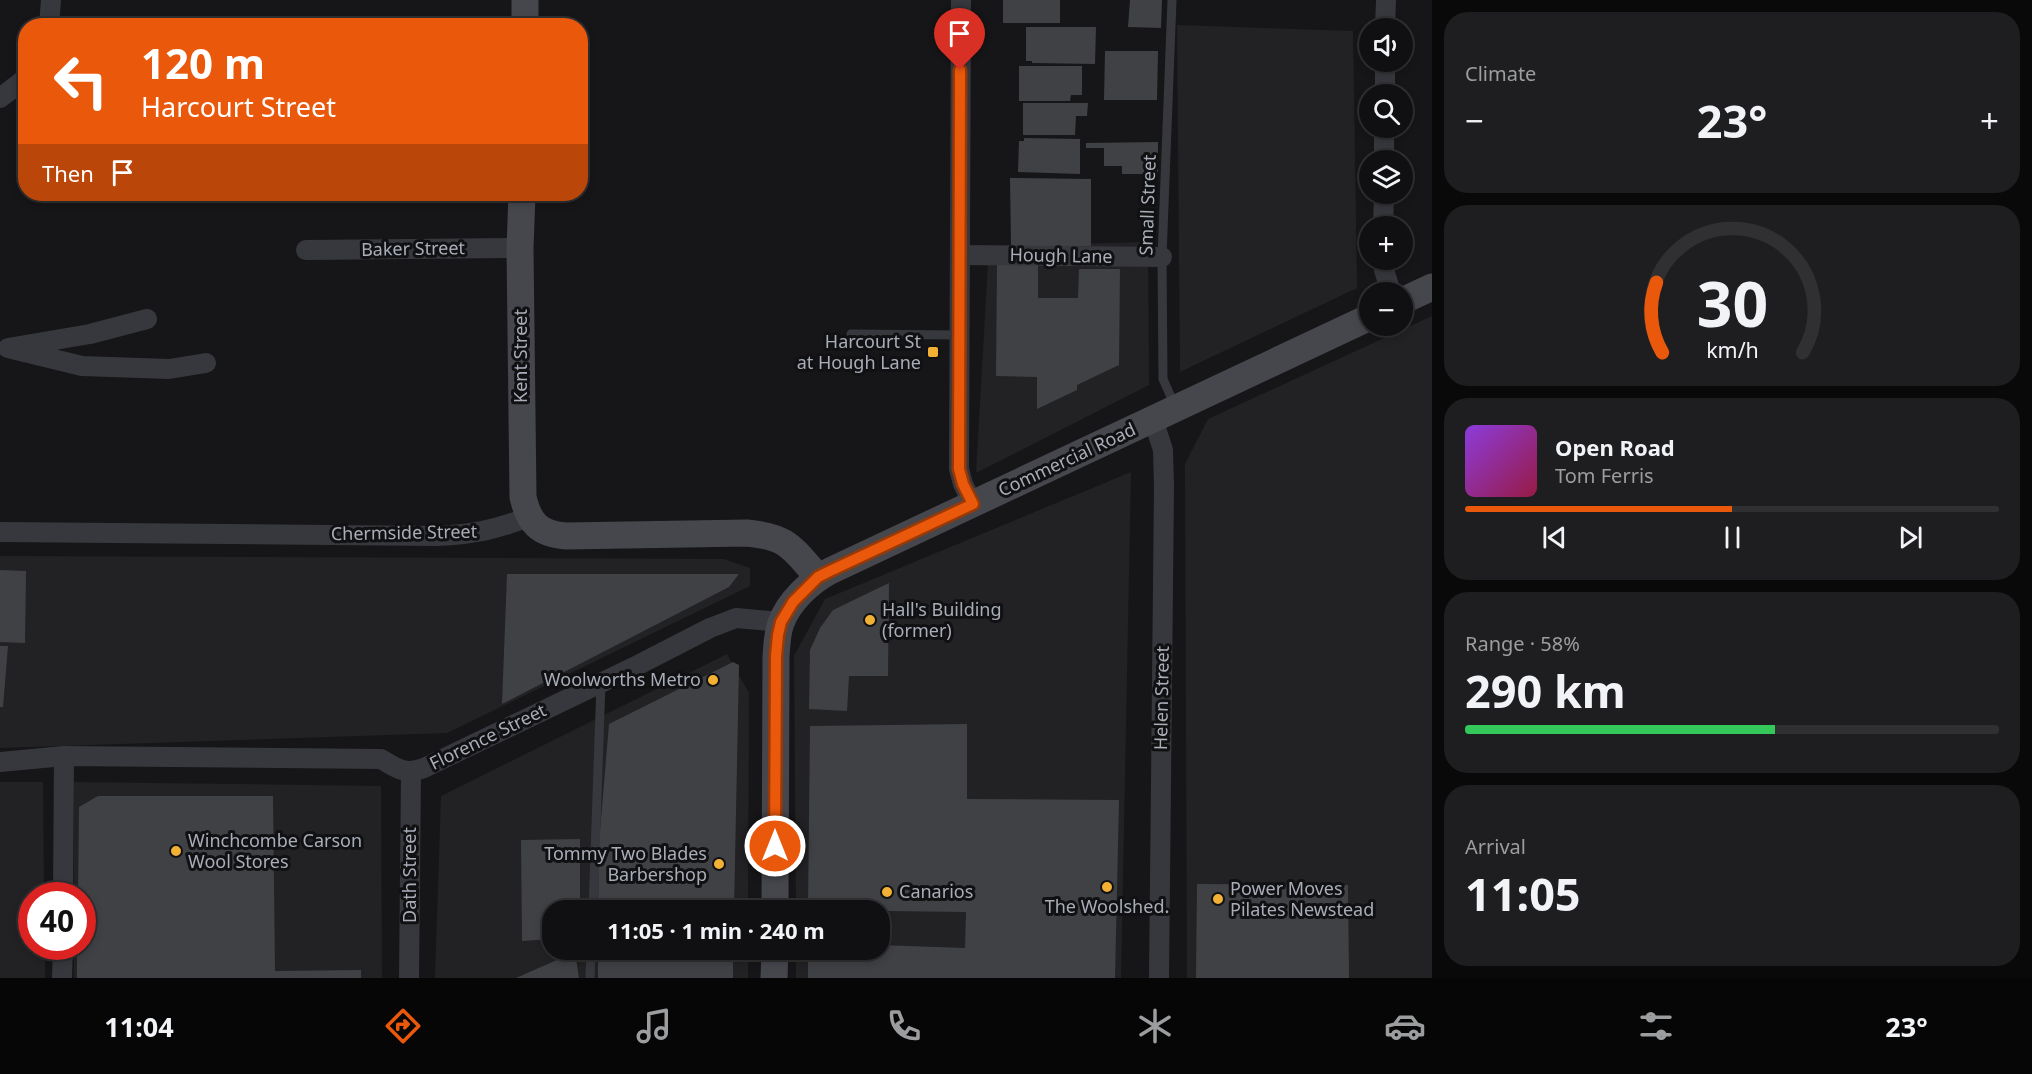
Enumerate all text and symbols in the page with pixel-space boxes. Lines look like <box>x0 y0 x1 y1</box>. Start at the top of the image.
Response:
pin <box>934 8 985 70</box>
icon: arrive <box>943 17 976 50</box>
map controls <box>1359 18 1413 336</box>
button: sound <box>1359 18 1413 72</box>
text: 120 m <box>141 34 265 91</box>
icon: left <box>42 42 120 120</box>
text: Climate <box>1465 60 1536 87</box>
button: search <box>1359 84 1413 138</box>
text: Harcourt Street <box>141 88 336 125</box>
text: 23° <box>1697 90 1767 151</box>
text: − <box>1465 98 1484 143</box>
text: + <box>1980 98 1999 143</box>
button: layers <box>1359 150 1413 204</box>
street label: Small Street <box>1133 154 1161 256</box>
icon: arrive <box>106 156 139 189</box>
text: Then <box>42 158 94 188</box>
button: + <box>1359 216 1413 270</box>
street label: Baker Street <box>361 235 466 261</box>
street label: Hough Lane <box>1009 242 1113 268</box>
text: 30 <box>1696 260 1768 345</box>
button: − <box>1359 282 1413 336</box>
street label: Kent Street <box>508 309 532 403</box>
place label: Harcourt St at Hough Lane <box>797 329 922 374</box>
text: km/h <box>1706 335 1758 364</box>
marker: Harcourt St at Hough Lane <box>926 345 940 359</box>
street label: Commercial Road <box>994 417 1139 501</box>
text: Open Road <box>1555 432 1675 462</box>
text: Tom Ferris <box>1555 462 1654 489</box>
street label: Chermside Street <box>331 519 478 545</box>
icon: previous <box>1538 521 1571 554</box>
icon: pause <box>1716 521 1749 554</box>
icon: next <box>1894 521 1927 554</box>
place label: Hall's Building (former) <box>882 597 1002 642</box>
marker: Hall's Building (former) <box>863 613 877 627</box>
text: Range · 58% <box>1465 630 1580 657</box>
street label: Helen Street <box>1148 645 1174 750</box>
text: 290 km <box>1465 660 1626 721</box>
place label: Woolworths Metro <box>544 667 701 691</box>
marker: Woolworths Metro <box>706 673 720 687</box>
street label: Florence Street <box>425 697 550 775</box>
position arrow <box>743 814 807 878</box>
street label: Dath Street <box>397 827 421 923</box>
place label: Winchcombe Carson Wool Stores <box>188 828 362 873</box>
text: Arrival <box>1465 833 1526 860</box>
place label: Tommy Two Blades Barbershop <box>544 841 707 886</box>
marker: Winchcombe Carson Wool Stores <box>169 844 183 858</box>
marker: Tommy Two Blades Barbershop <box>712 857 726 871</box>
text: 11:05 <box>1465 863 1581 924</box>
place label: Power Moves Pilates Newstead <box>1230 876 1374 921</box>
place label: Canarios <box>899 879 973 903</box>
marker: The Woolshed. <box>1100 880 1114 894</box>
speed limit sign: 40 <box>18 882 96 960</box>
marker: Canarios <box>880 885 894 899</box>
marker: Power Moves Pilates Newstead <box>1211 892 1225 906</box>
place label: The Woolshed. <box>1045 894 1169 918</box>
text: 11:05 · 1 min · 240 m <box>607 915 825 945</box>
icon: directions <box>382 1005 424 1047</box>
icon: music <box>633 1005 675 1047</box>
icon: phone <box>883 1005 925 1047</box>
icon: climate <box>1134 1005 1176 1047</box>
icon: car <box>1384 1005 1426 1047</box>
icon: filters <box>1635 1005 1677 1047</box>
text: 11:04 <box>104 1008 174 1045</box>
text: 23° <box>1885 1008 1928 1045</box>

